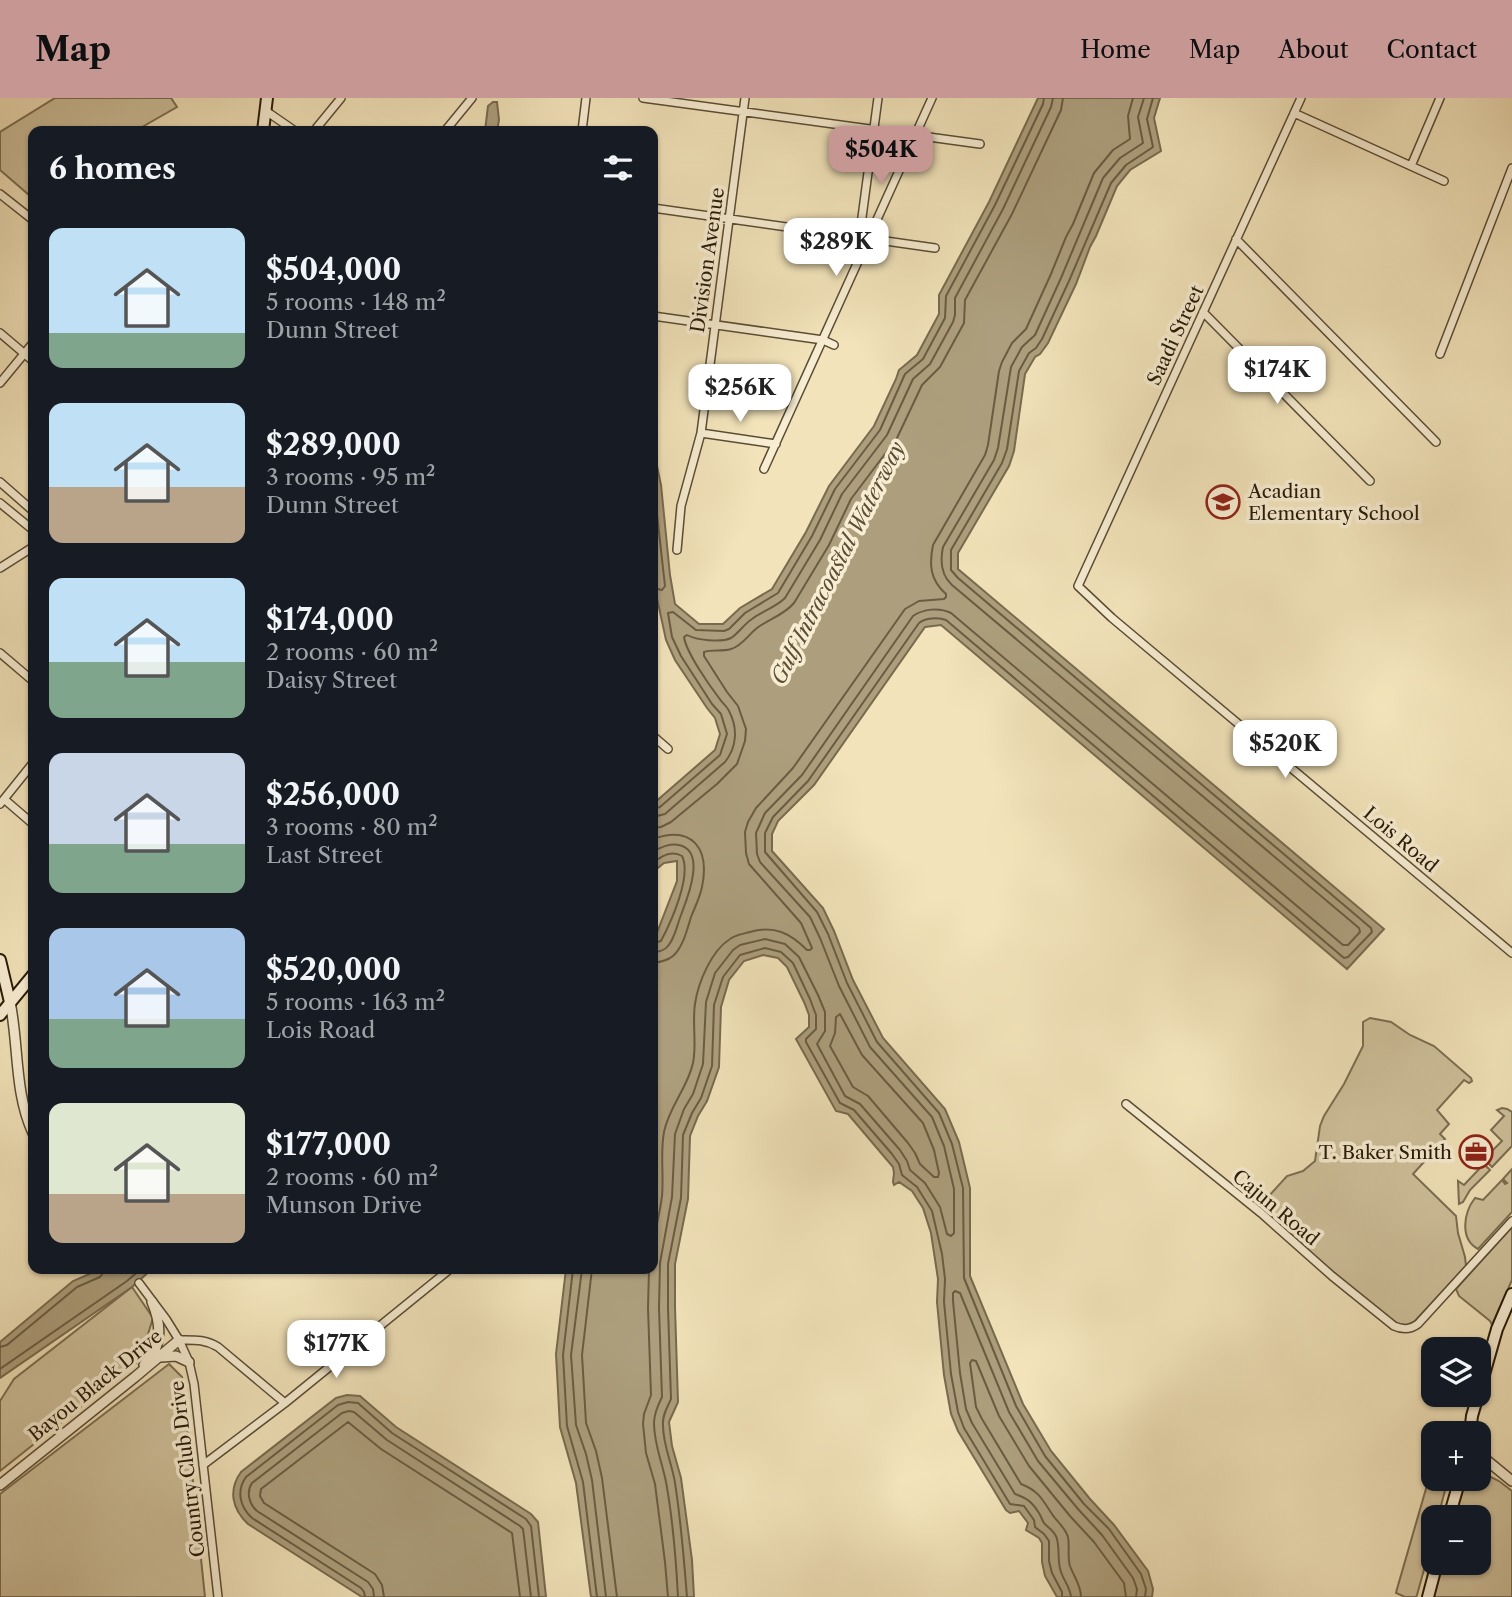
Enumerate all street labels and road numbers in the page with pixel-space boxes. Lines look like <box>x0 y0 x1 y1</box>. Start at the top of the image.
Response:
street label: Division Avenue <box>686 186 729 334</box>
street label: Saadi Street <box>1142 281 1209 389</box>
street label: Lois Road <box>1359 802 1443 877</box>
street label: Cajun Road <box>1228 1165 1324 1250</box>
street label: Bayou Black Drive <box>24 1324 167 1446</box>
street label: Country Club Drive <box>165 1379 210 1558</box>

